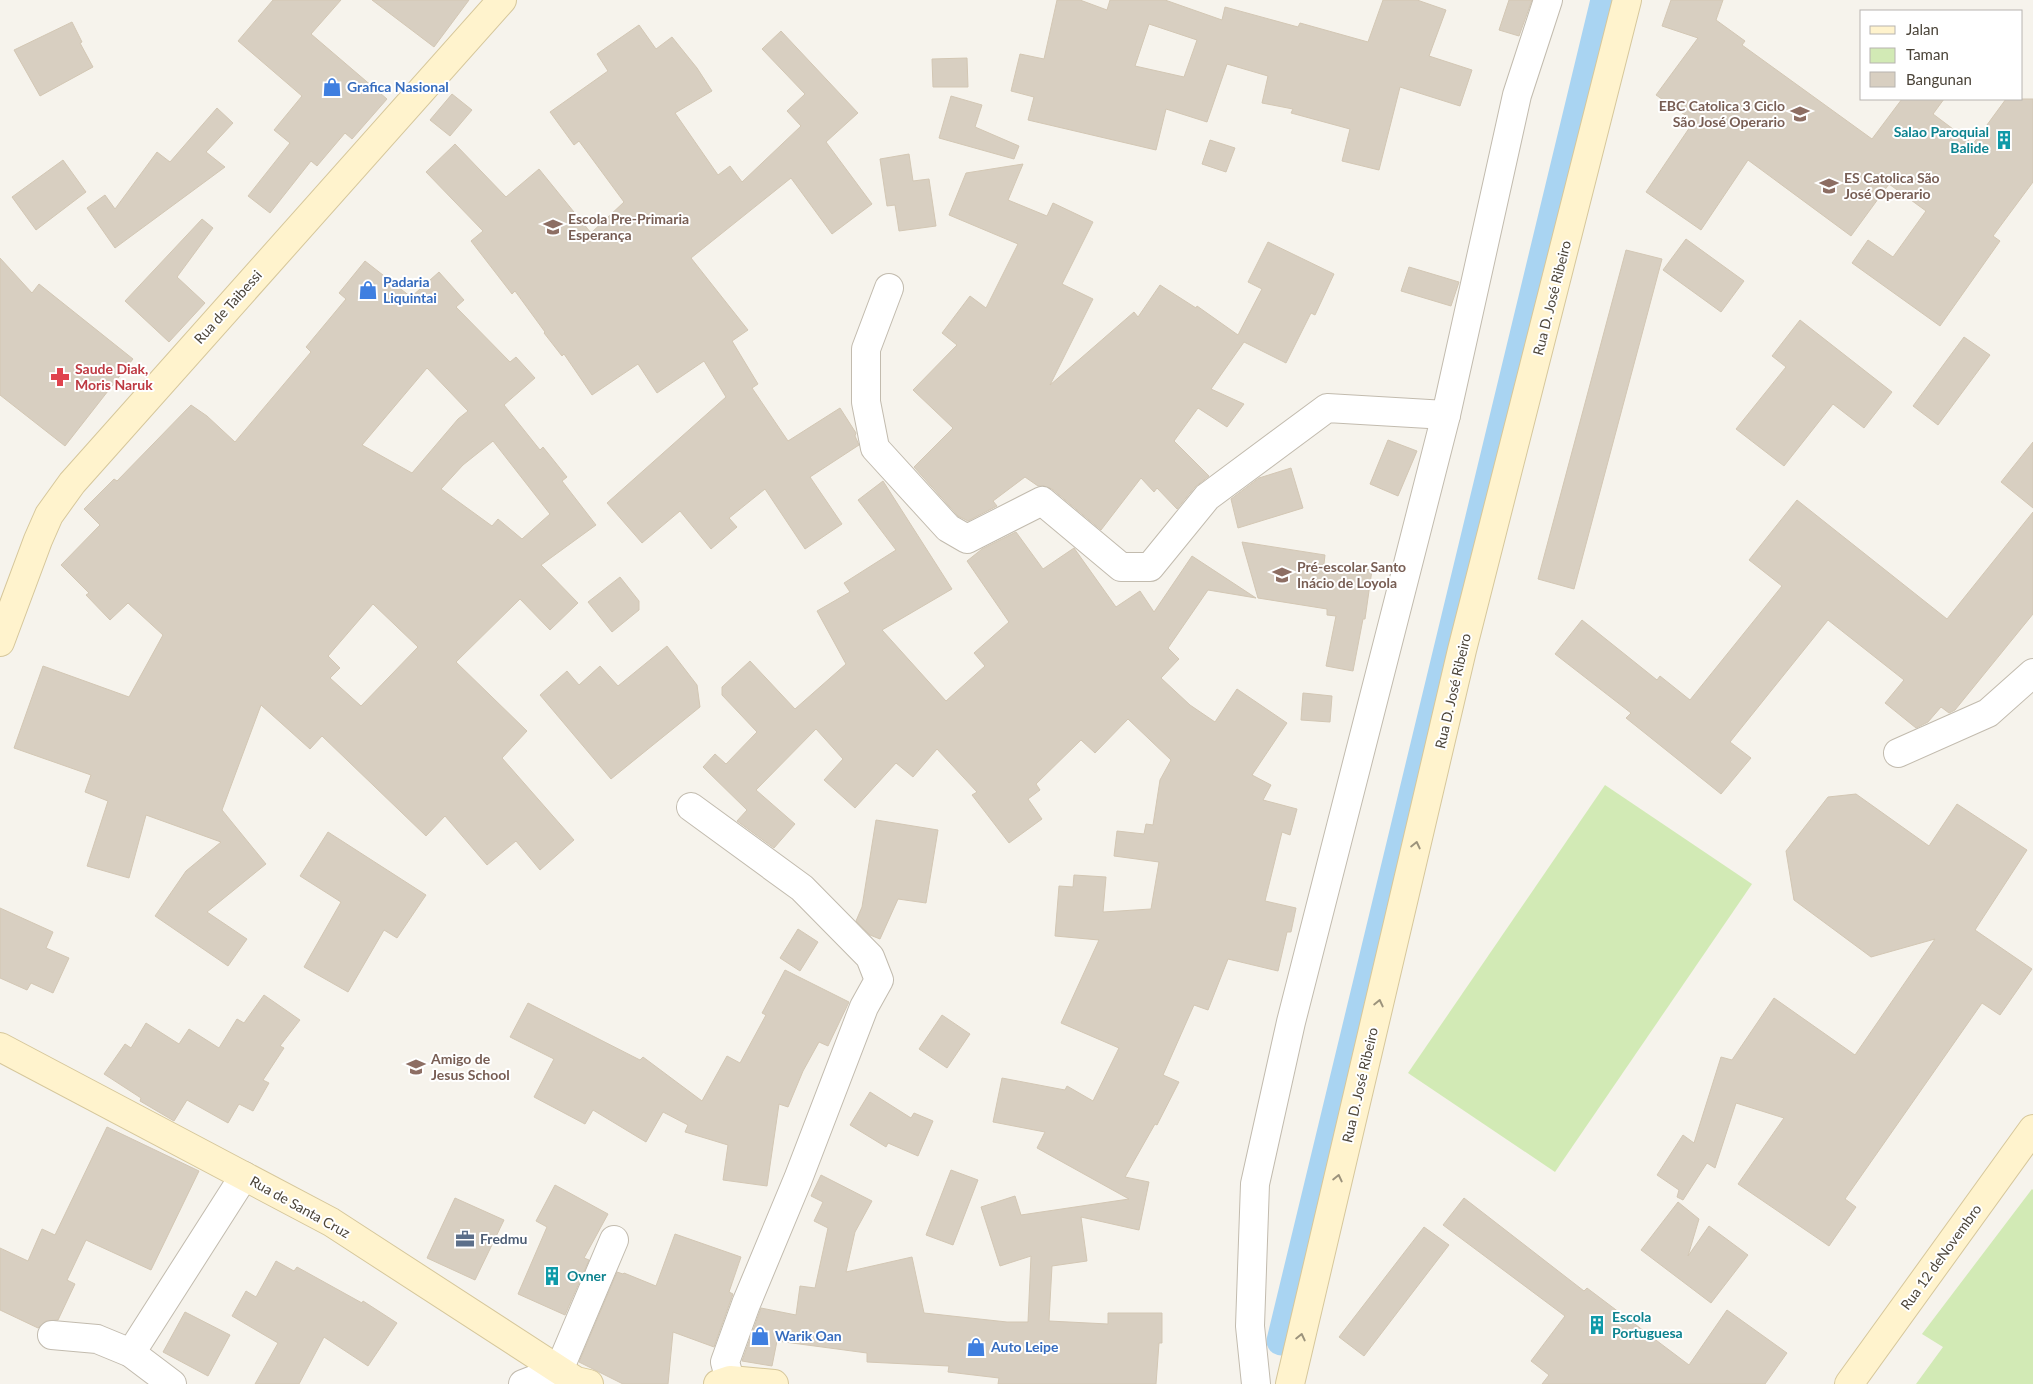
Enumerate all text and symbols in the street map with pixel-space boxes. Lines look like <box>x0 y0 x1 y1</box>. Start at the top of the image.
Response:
legend <box>1860 10 2023 100</box>
text: Jalan <box>1906 20 1939 38</box>
text: Taman <box>1906 45 1949 63</box>
text: Bangunan <box>1906 70 1972 88</box>
shop icon: Grafica Nasional <box>321 76 343 98</box>
place label: Grafica Nasional <box>347 78 449 95</box>
place label: EBC Catolica 3 Ciclo São José Operario <box>1659 97 1785 130</box>
school or university icon: EBC Catolica 3 Ciclo São José Operario <box>1789 103 1811 125</box>
place label: Salao Paroquial Balide <box>1894 123 1990 156</box>
building icon: Salao Paroquial Balide <box>1993 129 2015 151</box>
place label: ES Catolica São José Operario <box>1844 169 1940 202</box>
school or university icon: ES Catolica São José Operario <box>1818 175 1840 197</box>
place label: Escola Pre-Primaria Esperança <box>568 210 689 243</box>
school or university icon: Escola Pre-Primaria Esperança <box>542 216 564 238</box>
street label: Rua D. José Ribeiro <box>1529 239 1574 357</box>
street label: Rua de Taibessi <box>190 266 265 347</box>
place label: Padaria Liquintai <box>383 273 437 306</box>
shop icon: Padaria Liquintai <box>357 279 379 301</box>
place label: Saude Diak, Moris Naruk <box>75 360 153 393</box>
pharmacy icon: Saude Diak, Moris Naruk <box>49 366 71 388</box>
place label: Pré-escolar Santo Inácio de Loyola <box>1297 558 1406 591</box>
school or university icon: Pré-escolar Santo Inácio de Loyola <box>1271 564 1293 586</box>
street label: Rua D. José Ribeiro <box>1431 632 1474 750</box>
one-way arrow <box>1410 840 1421 849</box>
one-way arrow <box>1373 999 1384 1008</box>
street label: Rua D. José Ribeiro <box>1338 1026 1381 1144</box>
place label: Amigo de Jesus School <box>430 1050 510 1083</box>
school or university icon: Amigo de Jesus School <box>405 1056 427 1078</box>
street label: Rua de Santa Cruz <box>247 1172 353 1241</box>
one-way arrow <box>1332 1174 1343 1183</box>
street label: Rua 12 deNovembro <box>1897 1201 1985 1313</box>
office icon: Fredmu <box>454 1228 476 1250</box>
place label: Fredmu <box>480 1230 528 1247</box>
building icon: Ovner <box>541 1265 563 1287</box>
place label: Ovner <box>567 1267 607 1284</box>
place label: Escola Portuguesa <box>1612 1308 1683 1341</box>
building icon: Escola Portuguesa <box>1586 1314 1608 1336</box>
shop icon: Warik Oan <box>749 1325 771 1347</box>
place label: Warik Oan <box>775 1327 842 1344</box>
one-way arrow <box>1295 1332 1306 1341</box>
shop icon: Auto Leipe <box>965 1336 987 1358</box>
place label: Auto Leipe <box>990 1338 1059 1355</box>

